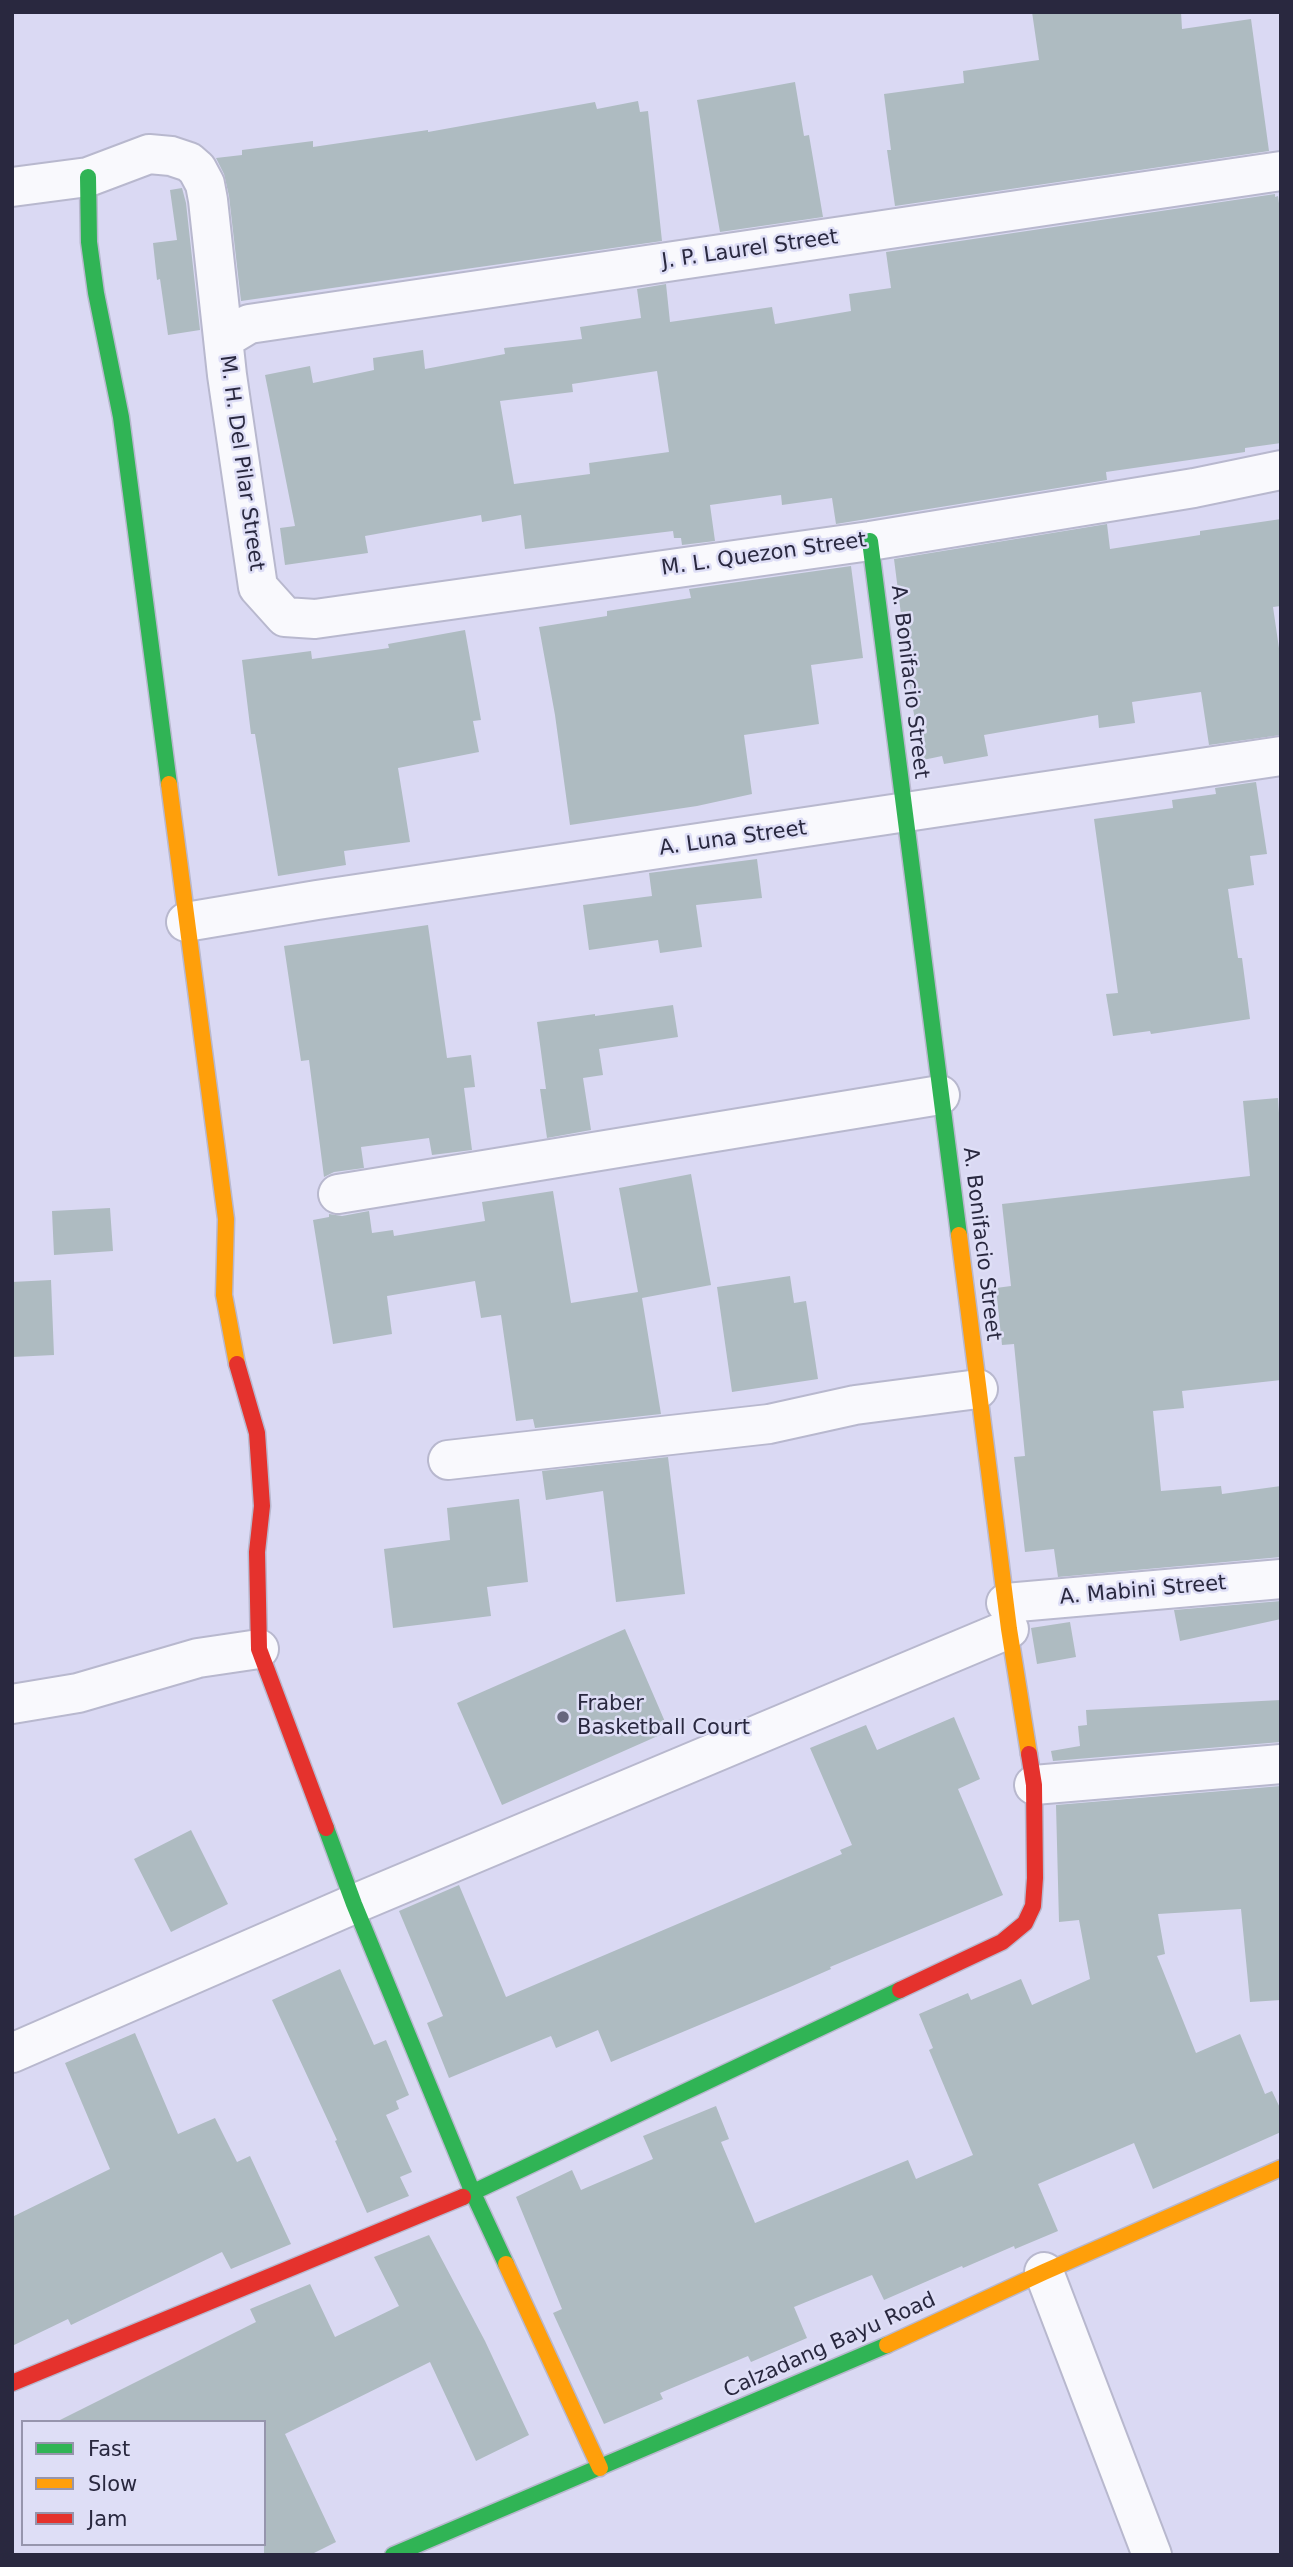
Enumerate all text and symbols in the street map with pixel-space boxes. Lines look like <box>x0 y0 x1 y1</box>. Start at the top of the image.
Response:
street label: J. P. Laurel Street <box>660 225 840 275</box>
street label: M. H. Del Pilar Street <box>213 353 269 573</box>
street label: M. L. Quezon Street <box>660 528 868 582</box>
street label: A. Bonifacio Street <box>885 584 933 780</box>
street label: A. Luna Street <box>658 816 808 862</box>
street label: A. Bonifacio Street <box>957 1146 1005 1342</box>
street label: A. Mabini Street <box>1059 1571 1227 1611</box>
place label: Fraber Basketball Court <box>577 1692 750 1742</box>
marker: Fraber Basketball Court <box>555 1709 571 1725</box>
street label: Calzadang Bayu Road <box>720 2288 940 2404</box>
legend <box>21 2420 266 2546</box>
text: Fast <box>88 2437 130 2461</box>
text: Slow <box>88 2472 137 2496</box>
text: Jam <box>88 2507 128 2531</box>

